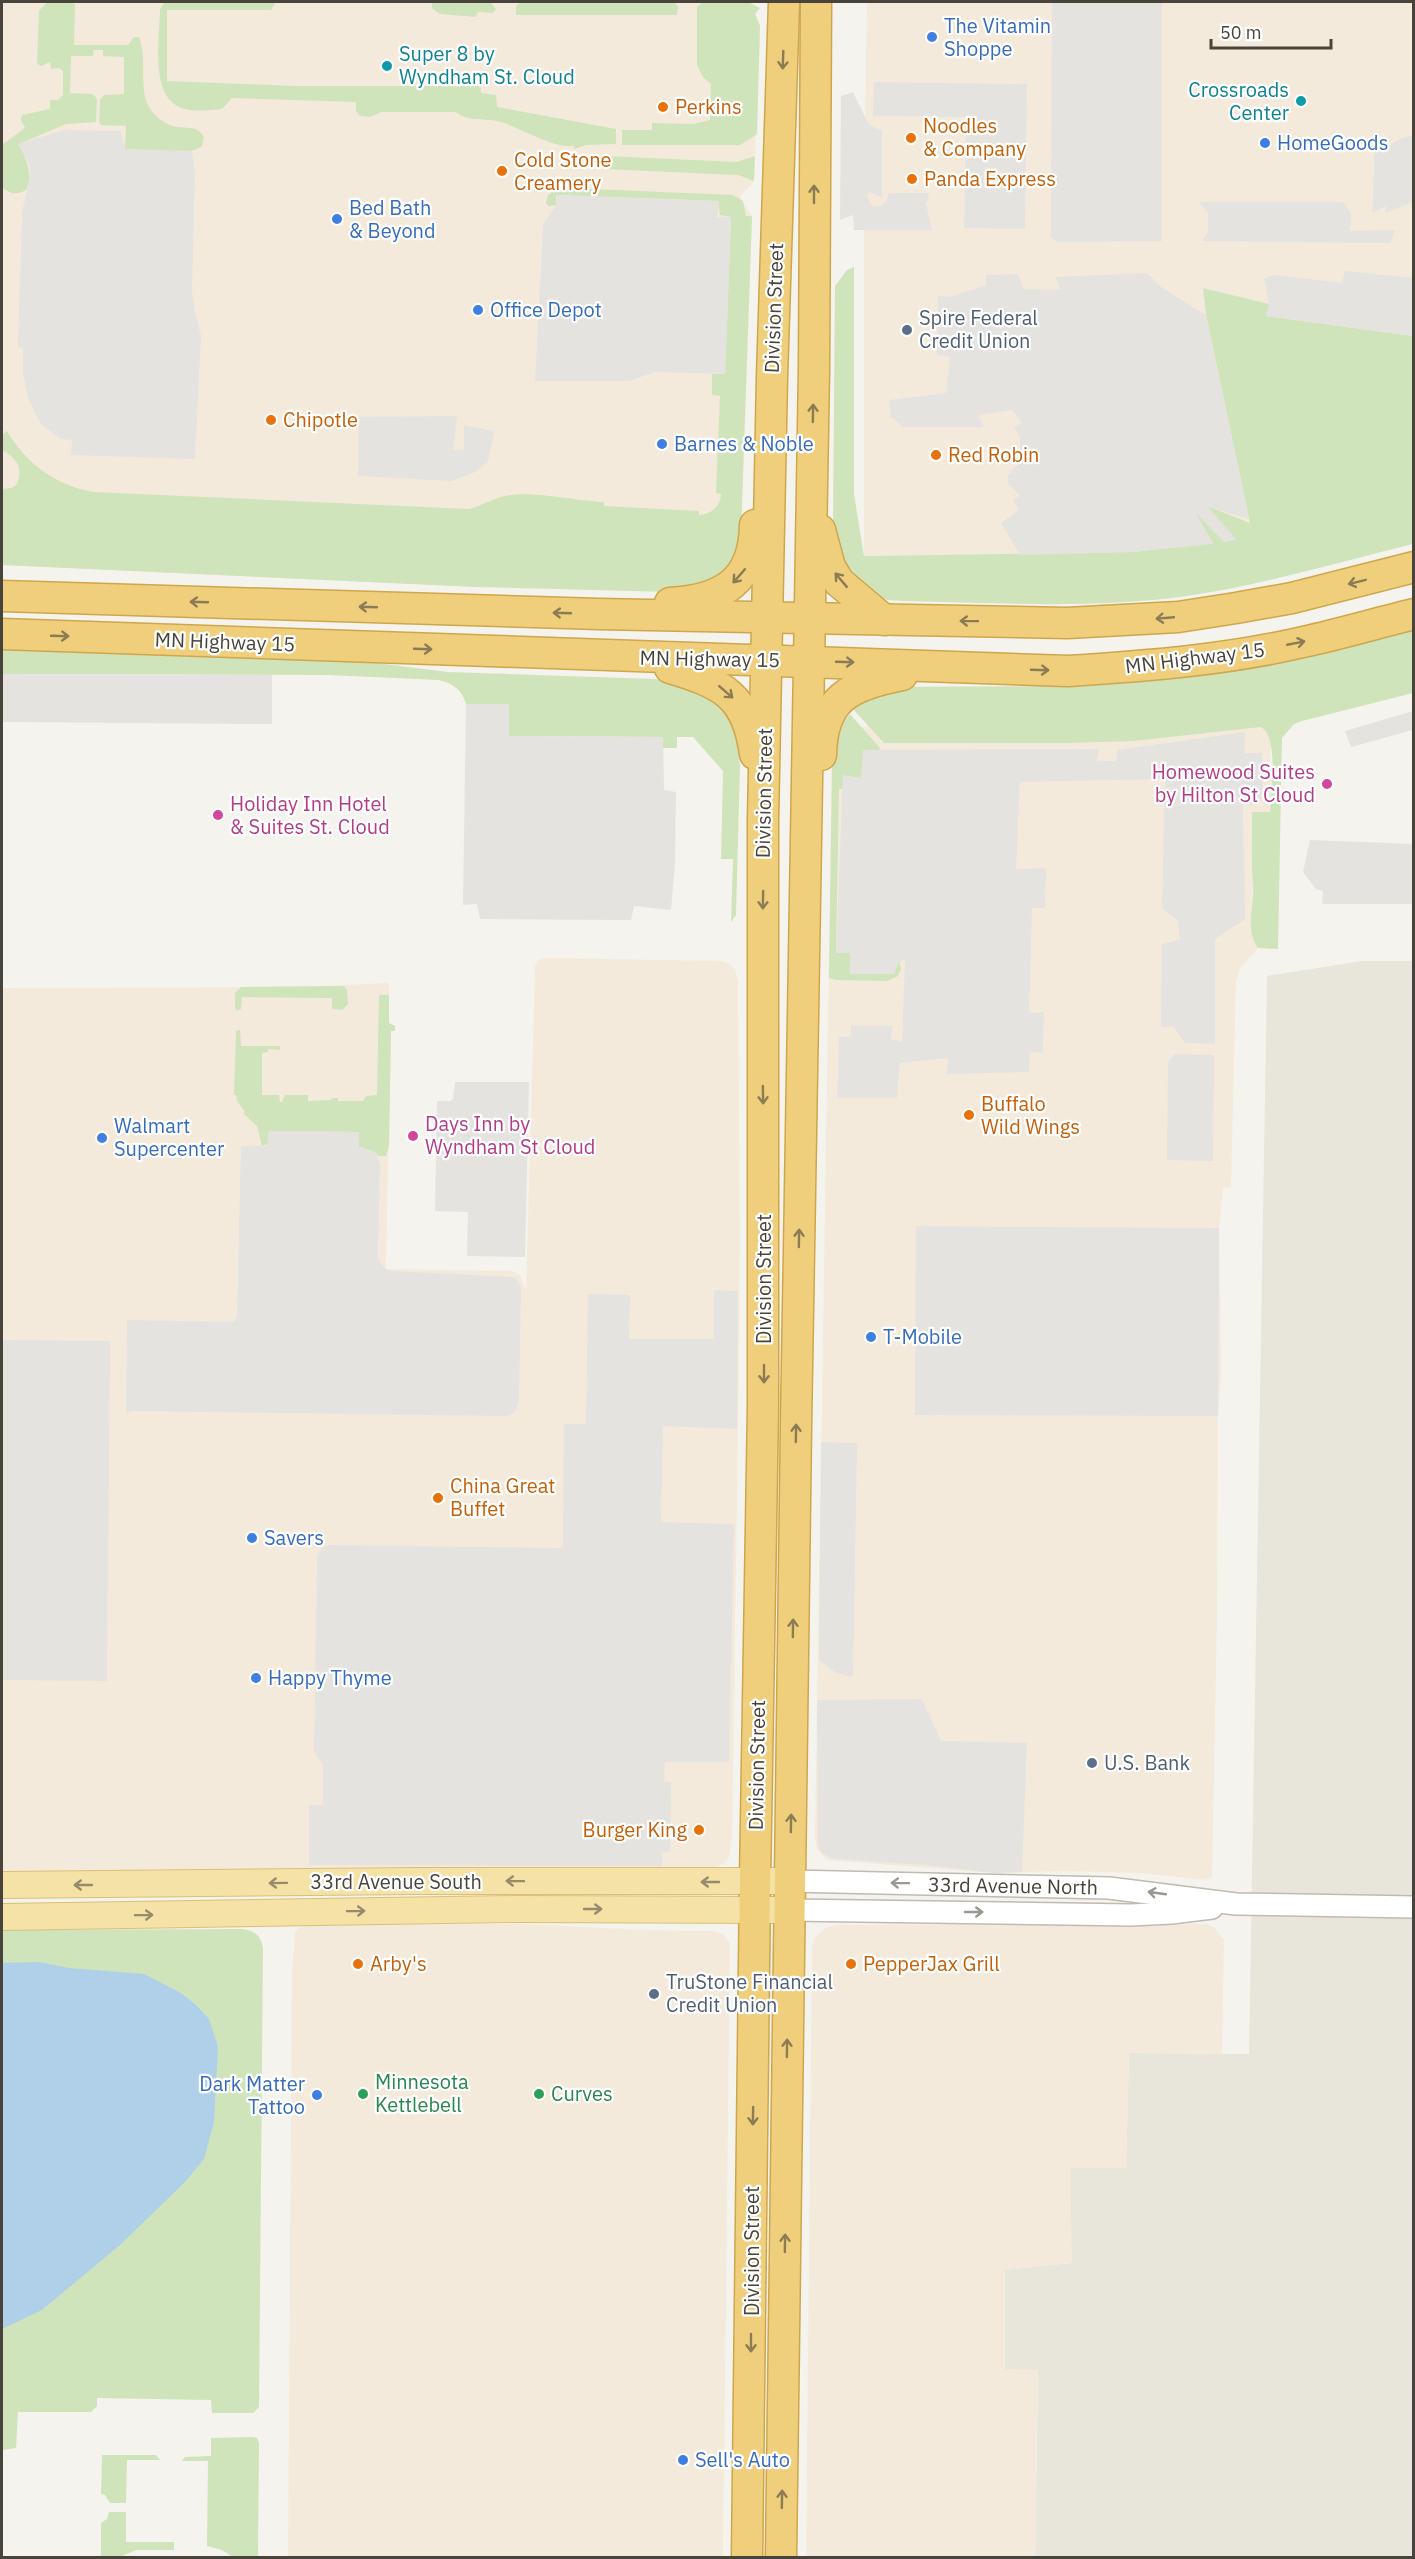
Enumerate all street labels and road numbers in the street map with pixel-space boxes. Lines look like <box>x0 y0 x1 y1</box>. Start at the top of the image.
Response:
street label: Division Street <box>758 242 789 373</box>
street label: MN Highway 15 <box>154 626 296 657</box>
street label: MN Highway 15 <box>1124 636 1266 679</box>
street label: MN Highway 15 <box>640 644 780 673</box>
street label: Division Street <box>749 728 778 858</box>
street label: Division Street <box>750 1214 777 1344</box>
street label: Division Street <box>742 1700 771 1830</box>
street label: 33rd Avenue South <box>310 1868 482 1895</box>
street label: 33rd Avenue North <box>928 1871 1098 1900</box>
street label: Division Street <box>738 2186 765 2316</box>

